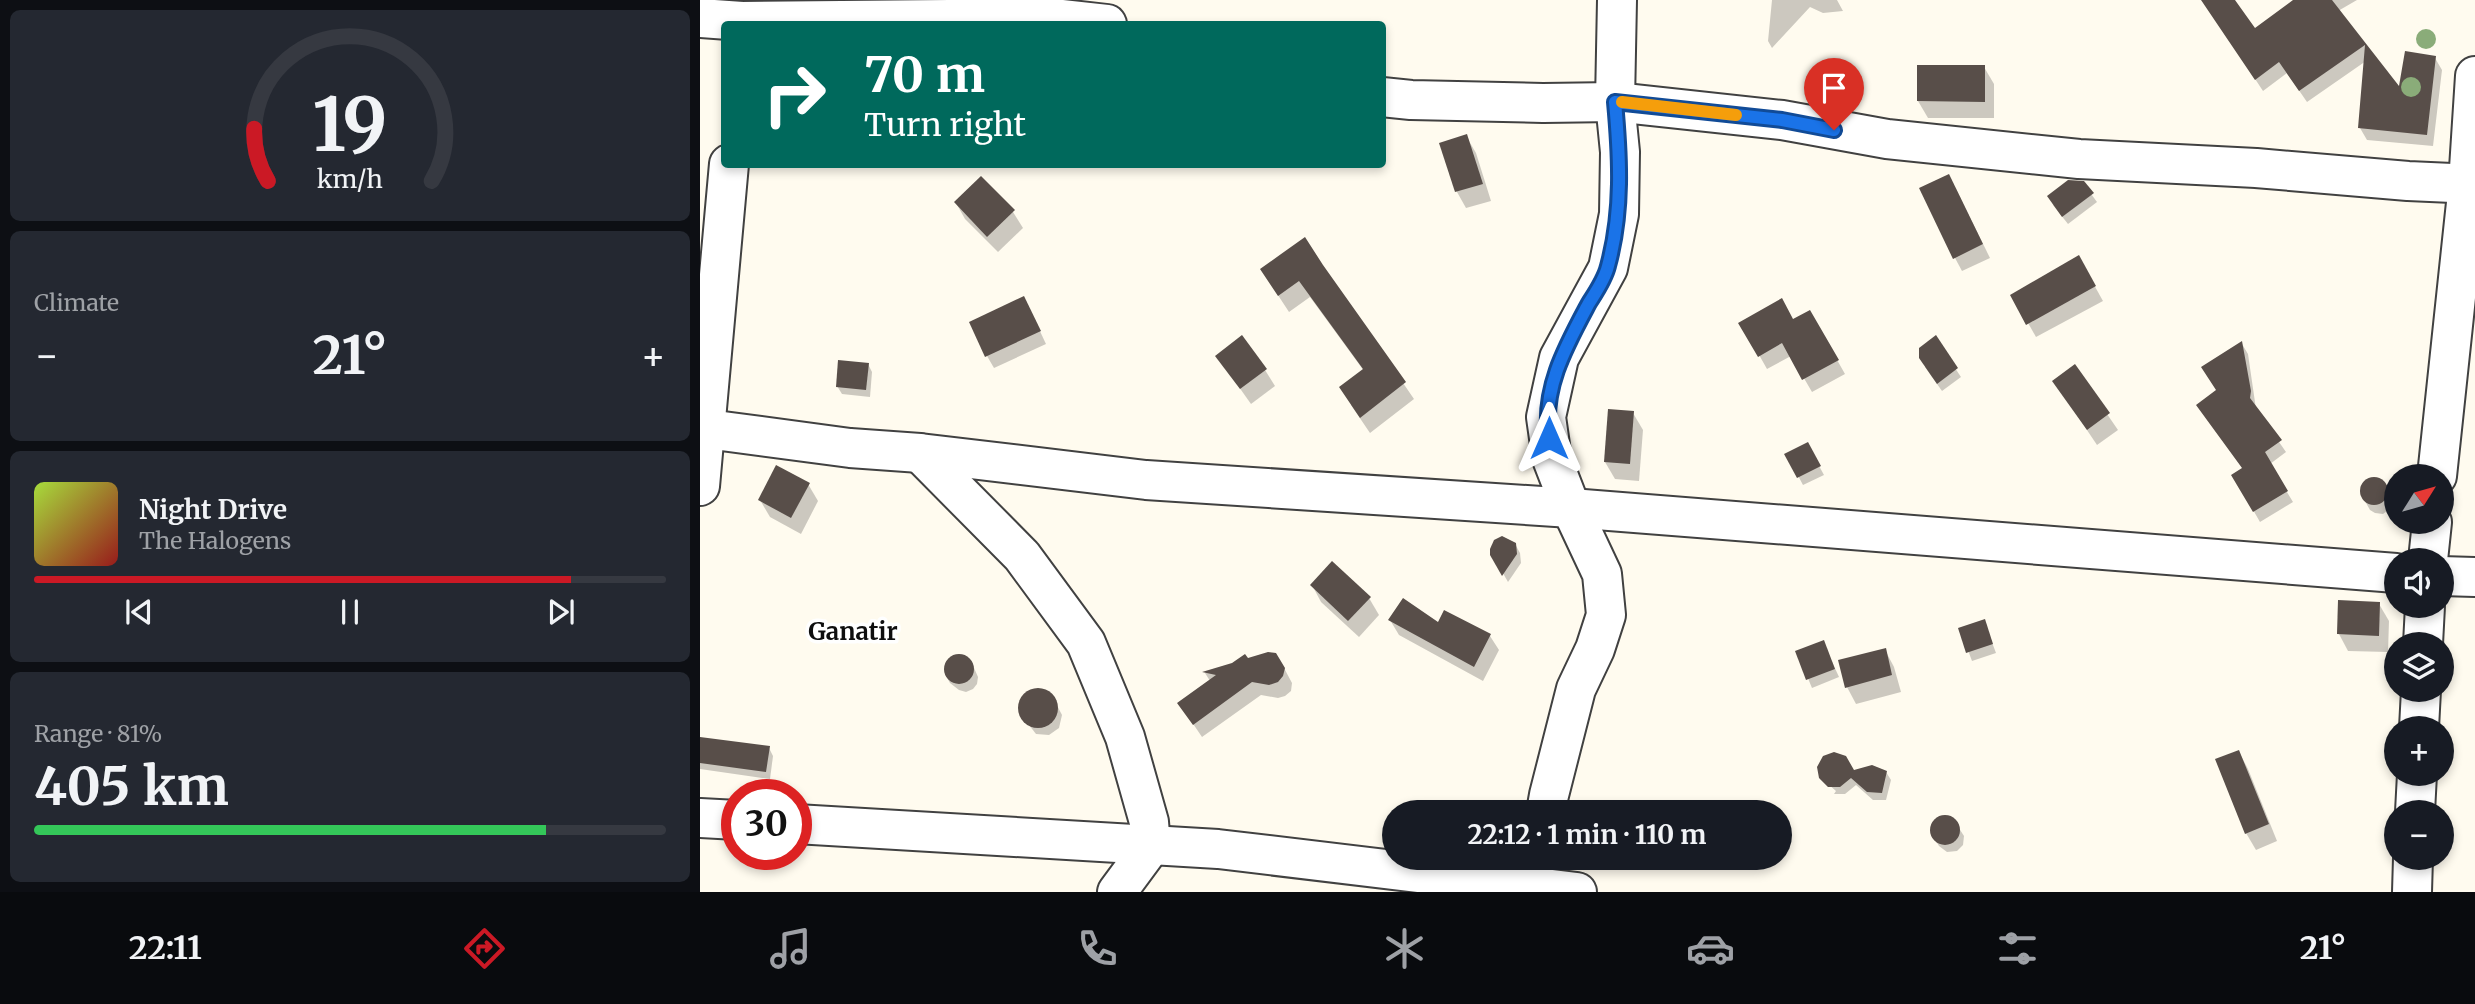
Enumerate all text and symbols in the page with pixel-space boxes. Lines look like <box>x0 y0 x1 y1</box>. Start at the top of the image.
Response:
text: 70 m <box>864 44 985 105</box>
icon: right <box>749 49 840 140</box>
pin <box>1804 58 1864 130</box>
icon: arrive <box>1815 69 1853 107</box>
text: 19 <box>312 80 388 172</box>
text: Turn right <box>864 105 1026 145</box>
text: km/h <box>317 163 383 195</box>
text: Climate <box>34 288 119 317</box>
text: 21° <box>312 323 388 388</box>
text: − <box>34 332 59 379</box>
text: + <box>641 332 666 379</box>
position arrow <box>1512 401 1586 475</box>
north arrow <box>2384 464 2454 534</box>
map controls <box>2384 464 2454 870</box>
text: Night Drive <box>139 493 287 526</box>
text: The Halogens <box>139 526 291 555</box>
button: sound <box>2384 548 2454 618</box>
icon: previous <box>120 593 158 631</box>
icon: pause <box>331 593 369 631</box>
icon: next <box>542 593 580 631</box>
district label: Ganatir <box>808 616 898 647</box>
button: layers <box>2384 632 2454 702</box>
button: + <box>2384 716 2454 786</box>
text: Range · 81% <box>34 719 162 748</box>
text: 405 km <box>34 754 229 819</box>
speed limit sign: 30 <box>721 779 812 870</box>
button: − <box>2384 800 2454 870</box>
text: 22:12 · 1 min · 110 m <box>1468 818 1707 851</box>
icon: directions <box>460 924 509 973</box>
icon: music <box>766 924 815 973</box>
icon: phone <box>1073 924 1122 973</box>
icon: climate <box>1380 924 1429 973</box>
icon: car <box>1686 924 1735 973</box>
icon: filters <box>1993 924 2042 973</box>
text: 22:11 <box>129 928 202 968</box>
text: 21° <box>2300 928 2346 968</box>

